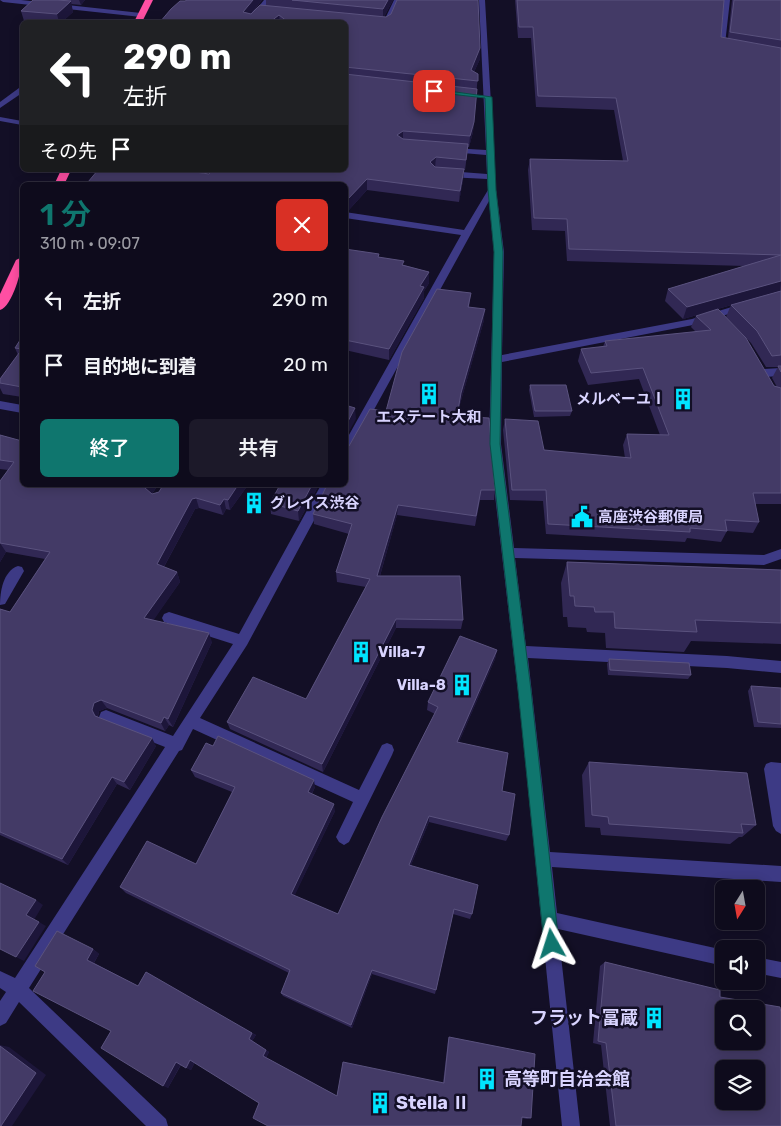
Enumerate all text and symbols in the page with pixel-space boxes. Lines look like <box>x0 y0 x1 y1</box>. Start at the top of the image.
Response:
text: 290 m <box>123 36 232 78</box>
icon: left <box>40 40 105 105</box>
pin <box>413 70 455 112</box>
icon: arrive <box>420 77 448 105</box>
text: 左折 <box>123 83 167 110</box>
icon: arrive <box>107 135 135 163</box>
text: その先 <box>40 140 97 163</box>
text: 1 分 <box>40 197 91 233</box>
button: close <box>276 199 328 251</box>
text: 310 m · 09:07 <box>40 234 140 253</box>
icon: left <box>40 286 68 314</box>
text: 290 m <box>272 288 328 311</box>
text: 左折 <box>83 290 121 313</box>
icon: arrive <box>40 351 68 379</box>
text: 20 m <box>283 353 328 376</box>
text: 目的地に到着 <box>83 355 197 378</box>
building icon: エステート大和 <box>416 381 442 407</box>
building icon: メルベーユⅠ <box>670 386 696 412</box>
place label: メルベーユⅠ <box>576 390 666 408</box>
place label: エステート大和 <box>376 408 482 426</box>
button: 終了 <box>40 419 179 477</box>
button: 共有 <box>189 419 328 477</box>
building icon: グレイス渋谷 <box>241 490 267 516</box>
place label: グレイス渋谷 <box>270 494 360 512</box>
public building icon: 高座渋谷郵便局 <box>569 504 595 530</box>
place label: 高座渋谷郵便局 <box>598 508 703 526</box>
building icon: Villa-7 <box>348 639 374 665</box>
place label: Villa-7 <box>378 643 425 661</box>
building icon: Villa-8 <box>449 672 475 698</box>
place label: Villa-8 <box>397 676 446 694</box>
north arrow <box>715 880 765 930</box>
map controls <box>715 880 765 1110</box>
position arrow <box>525 917 577 969</box>
button: sound <box>715 940 765 990</box>
button: search <box>715 1000 765 1050</box>
building icon: フラット冨蔵 <box>641 1005 667 1031</box>
place label: フラット冨蔵 <box>530 1007 638 1029</box>
button: layers <box>715 1060 765 1110</box>
building icon: 高等町自治会館 <box>474 1066 500 1092</box>
place label: 高等町自治会館 <box>504 1068 630 1090</box>
building icon: Stella Ⅱ <box>367 1090 393 1116</box>
place label: Stella Ⅱ <box>396 1092 470 1114</box>

